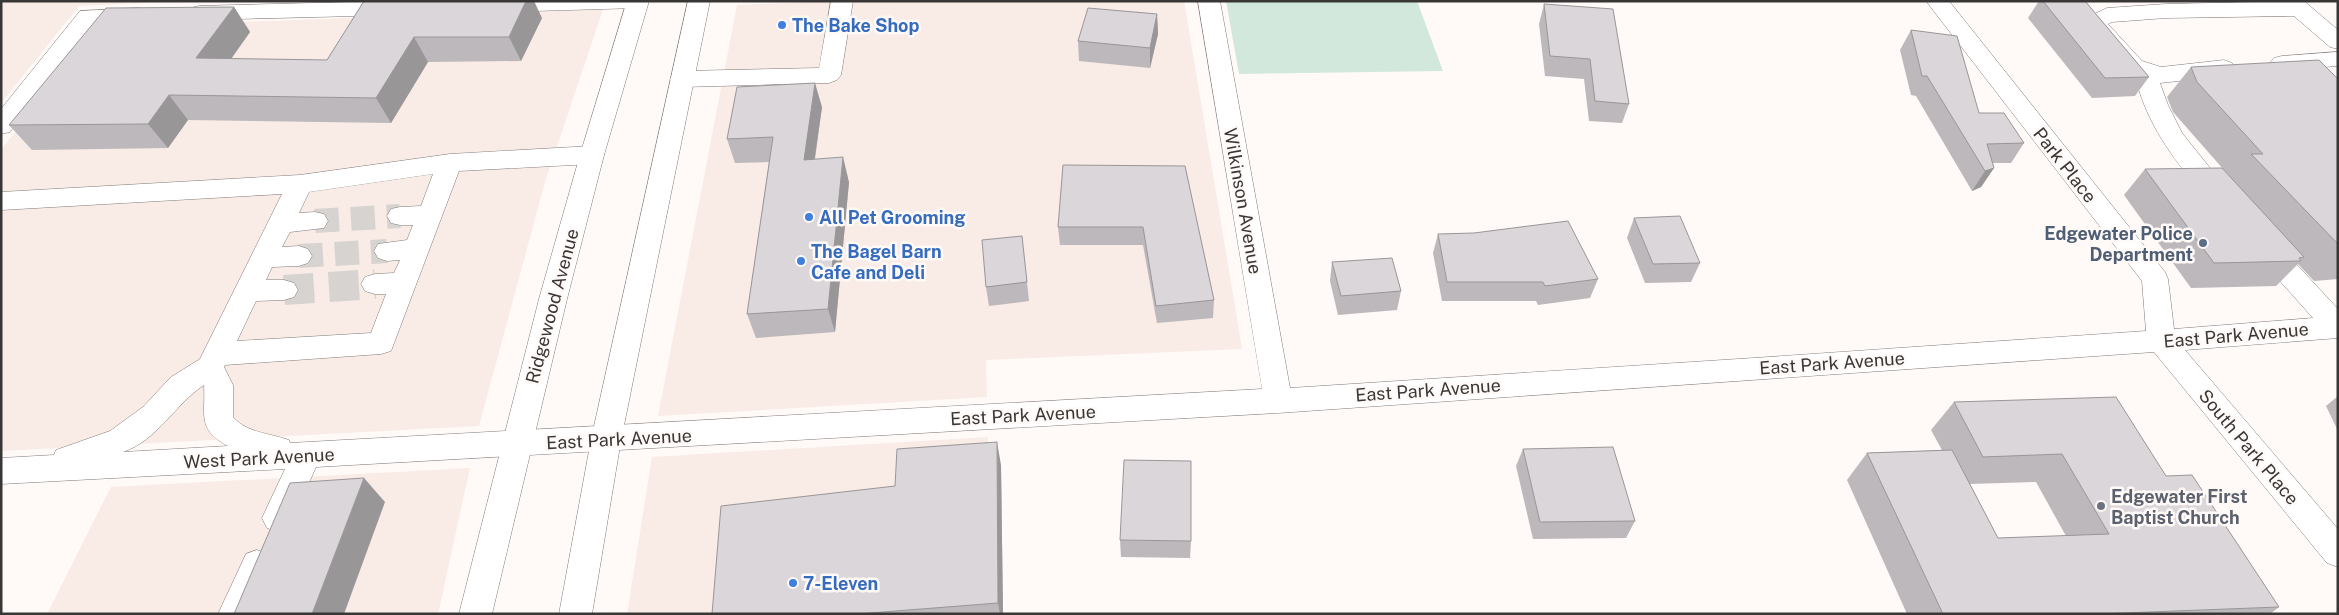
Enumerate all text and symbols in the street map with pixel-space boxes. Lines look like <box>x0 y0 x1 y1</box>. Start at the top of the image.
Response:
place label: The Bake Shop <box>792 15 919 36</box>
marker: The Bake Shop <box>776 19 788 31</box>
street label: Park Place <box>2029 123 2101 207</box>
street label: Wilkinson Avenue <box>1220 126 1266 276</box>
place label: All Pet Grooming <box>819 207 966 228</box>
marker: All Pet Grooming <box>803 211 815 223</box>
place label: Edgewater Police Department <box>2044 223 2193 265</box>
street label: Ridgewood Avenue <box>521 226 583 386</box>
marker: Edgewater Police Department <box>2197 237 2209 249</box>
place label: The Bagel Barn Cafe and Deli <box>811 241 942 283</box>
marker: The Bagel Barn Cafe and Deli <box>795 255 807 267</box>
street label: East Park Avenue <box>2162 318 2310 352</box>
street label: East Park Avenue <box>1759 347 1905 379</box>
street label: East Park Avenue <box>1355 374 1501 406</box>
street label: South Park Place <box>2195 385 2303 509</box>
street label: East Park Avenue <box>950 401 1096 429</box>
street label: East Park Avenue <box>546 425 692 453</box>
street label: West Park Avenue <box>183 444 335 472</box>
place label: Edgewater First Baptist Church <box>2111 486 2247 528</box>
marker: Edgewater First Baptist Church <box>2095 500 2107 512</box>
place label: 7-Eleven <box>803 573 878 594</box>
marker: 7-Eleven <box>787 577 799 589</box>

